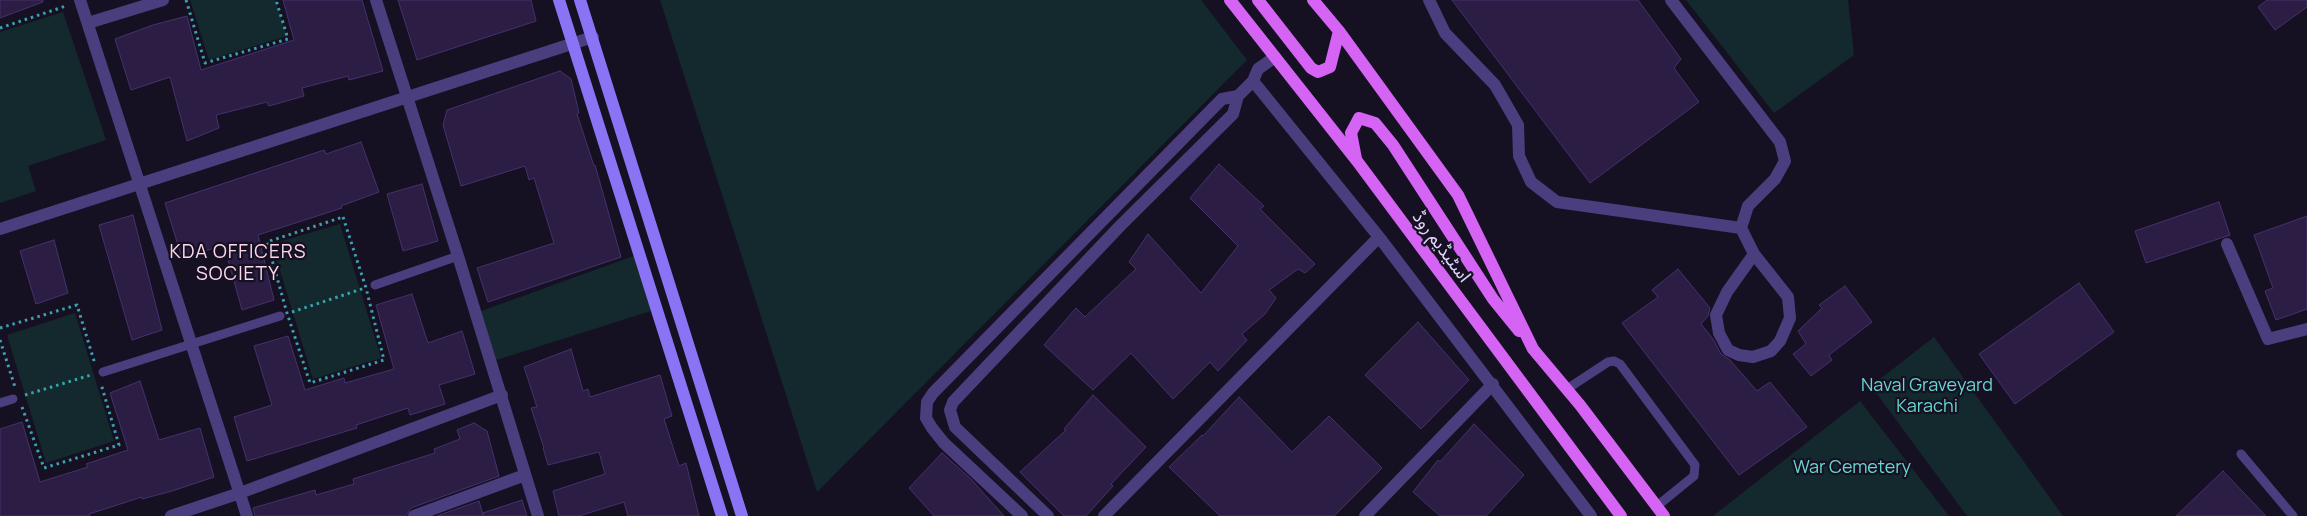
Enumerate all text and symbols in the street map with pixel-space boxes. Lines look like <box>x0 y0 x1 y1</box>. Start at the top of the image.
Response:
street label: اسٹیڈیم روڈ <box>1407 207 1475 287</box>
district label: KDA OFFICERS SOCIETY <box>168 242 308 286</box>
park label: Naval Graveyard Karachi <box>1861 375 1993 418</box>
park label: War Cemetery <box>1793 457 1911 479</box>

